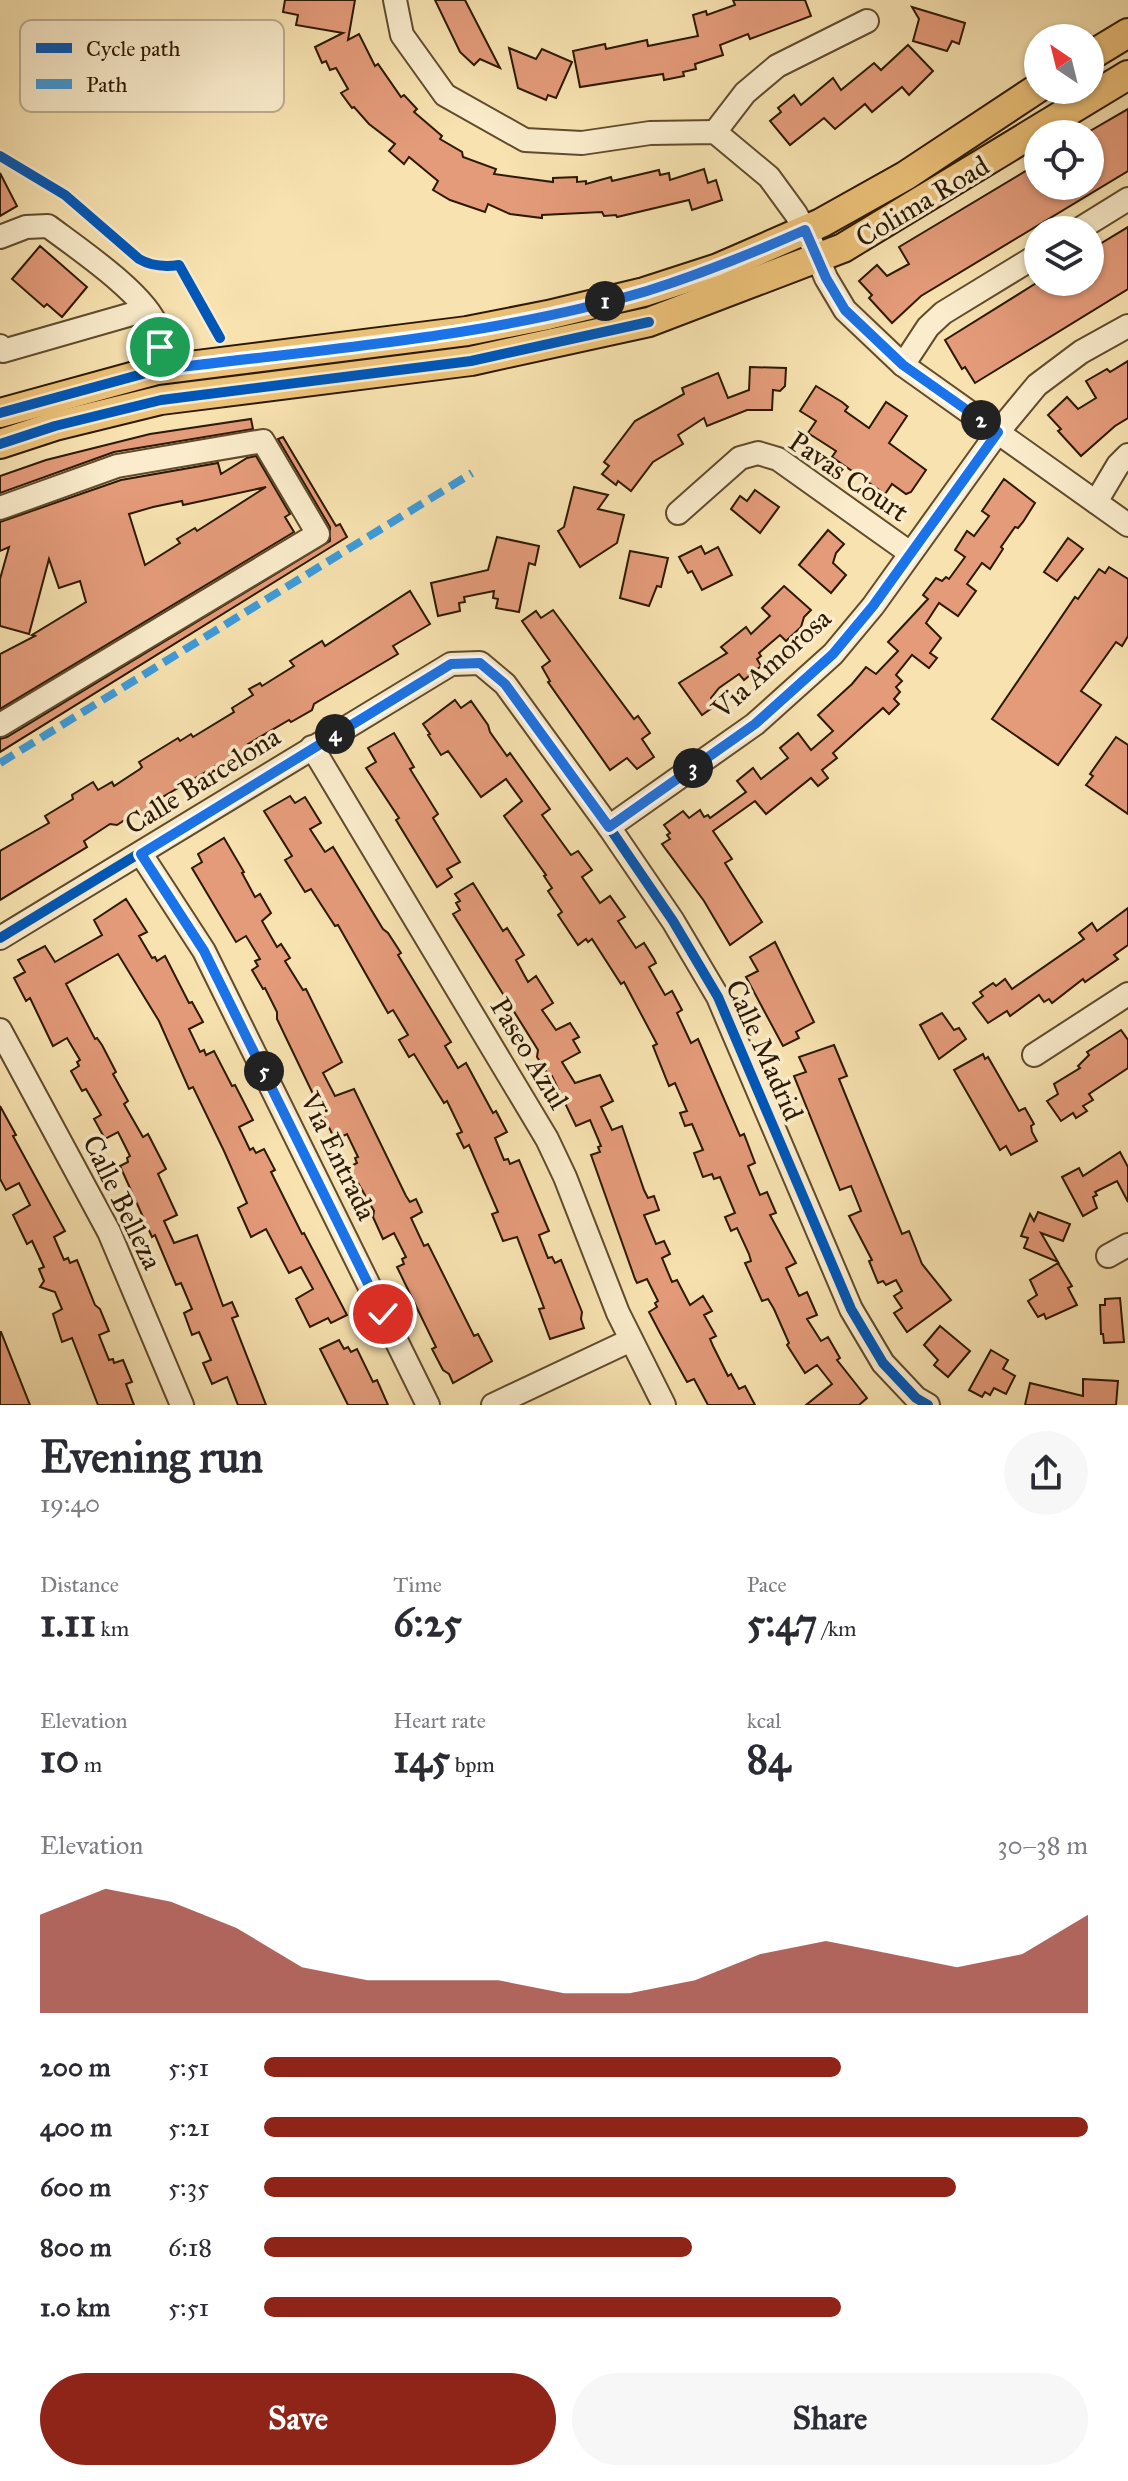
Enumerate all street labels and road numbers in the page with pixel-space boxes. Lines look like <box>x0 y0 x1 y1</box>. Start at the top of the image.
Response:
street label: Colima Road <box>849 148 995 255</box>
street label: Pavas Court <box>782 424 915 529</box>
street label: Via Amorosa <box>704 601 838 727</box>
street label: Calle Barcelona <box>118 719 287 842</box>
street label: Calle Madrid <box>718 974 811 1126</box>
street label: Paseo Azul <box>483 991 577 1116</box>
street label: Via Entrada <box>292 1086 385 1226</box>
street label: Calle Belleza <box>75 1129 170 1275</box>

